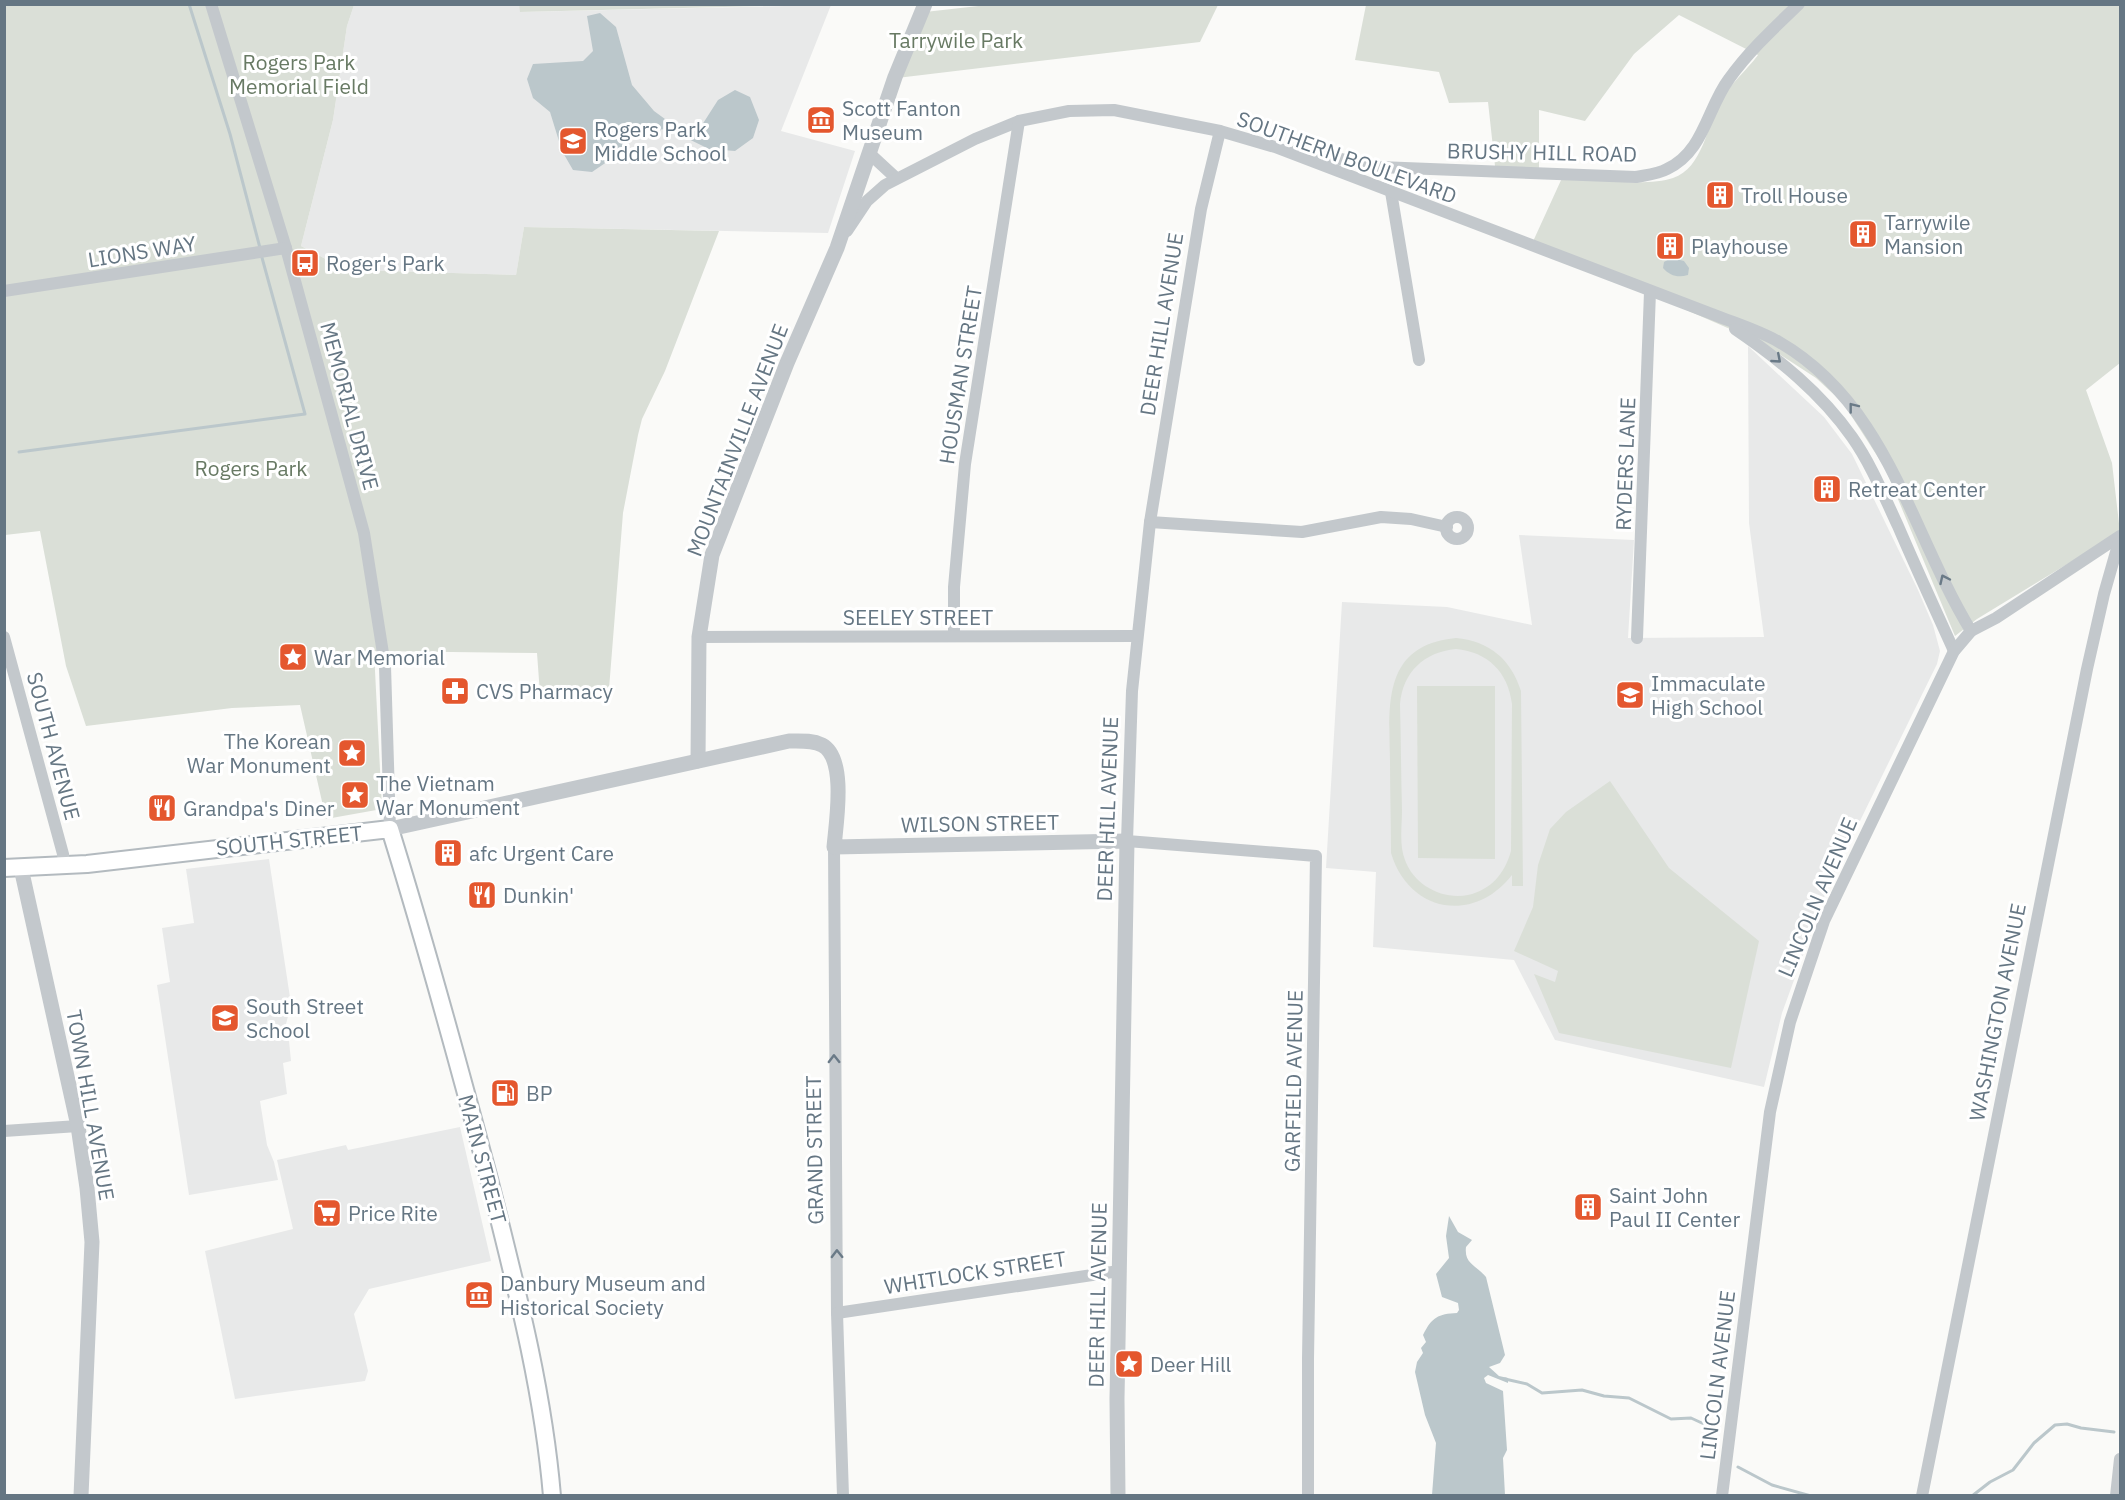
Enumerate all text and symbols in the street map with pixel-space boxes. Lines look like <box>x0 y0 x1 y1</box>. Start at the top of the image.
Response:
park label: Tarrywile Park <box>889 26 1023 54</box>
park label: Rogers Park Memorial Field <box>229 48 369 100</box>
place label: Scott Fanton Museum <box>842 94 961 146</box>
museum icon: Scott Fanton Museum <box>805 104 837 136</box>
street label: SOUTHERN BOULEVARD <box>1233 104 1461 210</box>
place label: Rogers Park Middle School <box>594 115 727 167</box>
school or university icon: Rogers Park Middle School <box>557 125 589 157</box>
street label: BRUSHY HILL ROAD <box>1447 136 1637 168</box>
building icon: Troll House <box>1704 179 1736 211</box>
place label: Troll House <box>1741 181 1848 209</box>
place label: Tarrywile Mansion <box>1884 208 1970 260</box>
building icon: Tarrywile Mansion <box>1847 218 1879 250</box>
street label: LIONS WAY <box>86 229 199 273</box>
street label: DEER HILL AVENUE <box>1133 230 1189 418</box>
building icon: Playhouse <box>1654 230 1686 262</box>
place label: Playhouse <box>1691 232 1788 260</box>
bus stop icon: Roger's Park <box>289 247 321 279</box>
place label: Roger's Park <box>326 249 444 277</box>
street label: HOUSMAN STREET <box>932 284 988 466</box>
street label: MEMORIAL DRIVE <box>314 319 386 493</box>
street label: MOUNTAINVILLE AVENUE <box>680 320 794 560</box>
one-way arrow <box>1770 352 1780 363</box>
street label: RYDERS LANE <box>1609 397 1641 531</box>
one-way arrow <box>1850 403 1861 414</box>
park label: Rogers Park <box>195 454 307 482</box>
building icon: Retreat Center <box>1811 473 1843 505</box>
place label: Retreat Center <box>1848 475 1986 503</box>
one-way arrow <box>1939 575 1951 586</box>
street label: SEELEY STREET <box>843 603 993 631</box>
place icon: War Memorial <box>277 641 309 673</box>
place label: War Memorial <box>314 643 445 671</box>
street label: SOUTH AVENUE <box>21 669 87 823</box>
place label: Immaculate High School <box>1651 669 1766 721</box>
pharmacy icon: CVS Pharmacy <box>439 675 471 707</box>
place label: CVS Pharmacy <box>476 677 613 705</box>
school or university icon: Immaculate High School <box>1614 679 1646 711</box>
street label: DEER HILL AVENUE <box>1090 716 1124 902</box>
place label: The Korean War Monument <box>187 727 331 779</box>
place icon: The Korean War Monument <box>336 737 368 769</box>
place label: The Vietnam War Monument <box>376 769 520 821</box>
place icon: The Vietnam War Monument <box>339 779 371 811</box>
restaurant icon: Grandpa's Diner <box>146 792 178 824</box>
place label: Grandpa's Diner <box>183 794 335 822</box>
street label: WILSON STREET <box>901 808 1059 838</box>
street label: LINCOLN AVENUE <box>1771 813 1863 981</box>
street label: SOUTH STREET <box>214 818 364 862</box>
building icon: afc Urgent Care <box>432 837 464 869</box>
place label: afc Urgent Care <box>469 839 614 867</box>
restaurant icon: Dunkin' <box>466 879 498 911</box>
place label: Dunkin' <box>503 881 574 909</box>
street label: WASHINGTON AVENUE <box>1962 901 2032 1123</box>
street label: GARFIELD AVENUE <box>1277 990 1309 1172</box>
place label: South Street School <box>246 992 364 1044</box>
school or university icon: South Street School <box>209 1002 241 1034</box>
street label: TOWN HILL AVENUE <box>60 1007 122 1203</box>
one-way arrow <box>828 1055 841 1064</box>
street label: GRAND STREET <box>799 1075 829 1225</box>
fuel station icon: BP <box>489 1077 521 1109</box>
place label: BP <box>526 1079 552 1107</box>
street label: MAIN STREET <box>452 1091 514 1227</box>
place label: Saint John Paul II Center <box>1609 1181 1740 1233</box>
building icon: Saint John Paul II Center <box>1572 1191 1604 1223</box>
supermarket icon: Price Rite <box>311 1197 343 1229</box>
place label: Price Rite <box>348 1199 438 1227</box>
street label: DEER HILL AVENUE <box>1081 1202 1113 1388</box>
street label: WHITLOCK STREET <box>882 1244 1068 1300</box>
one-way arrow <box>830 1250 843 1259</box>
place label: Danbury Museum and Historical Society <box>500 1269 706 1321</box>
museum icon: Danbury Museum and Historical Society <box>463 1279 495 1311</box>
street label: LINCOLN AVENUE <box>1693 1289 1741 1461</box>
place icon: Deer Hill <box>1113 1348 1145 1380</box>
place label: Deer Hill <box>1150 1350 1232 1378</box>

